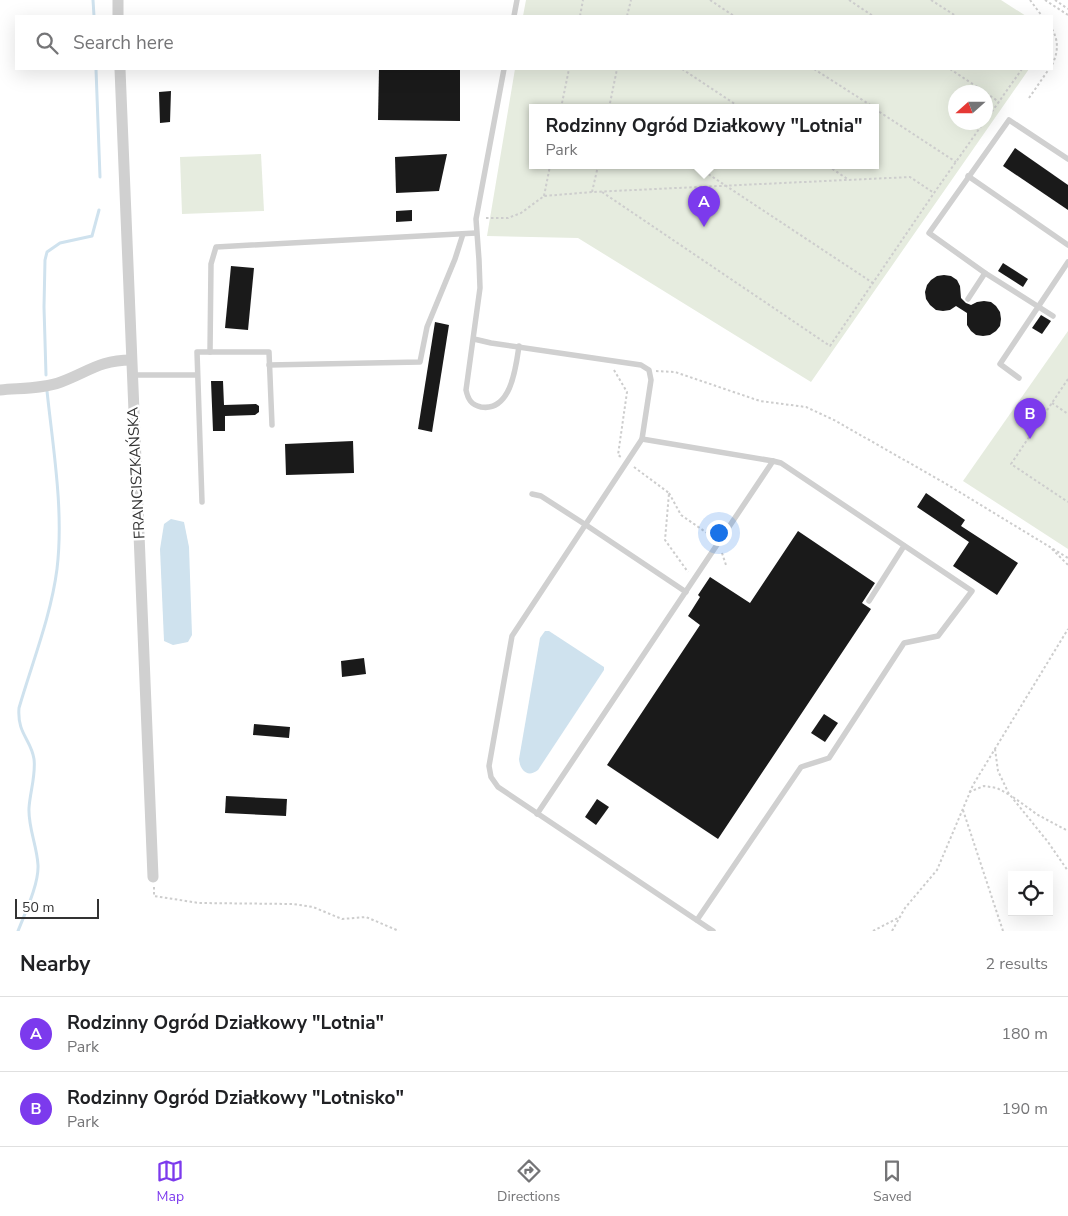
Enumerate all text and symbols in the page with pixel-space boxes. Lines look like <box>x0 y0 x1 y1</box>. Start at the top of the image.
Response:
search box <box>15 15 1053 70</box>
icon: search <box>33 29 61 57</box>
text: Search here <box>73 30 174 56</box>
north arrow <box>948 85 993 130</box>
popup <box>529 104 879 169</box>
text: Rodzinny Ogród Działkowy "Lotnia" <box>545 113 863 139</box>
text: Park <box>545 139 577 161</box>
pin: A <box>688 186 720 227</box>
pin: B <box>1014 398 1046 439</box>
street label: FRANCISZKAŃSKA <box>123 406 149 540</box>
your location <box>706 520 732 546</box>
map controls <box>1008 871 1053 916</box>
button: locate <box>1008 871 1053 916</box>
scale bar <box>15 896 99 919</box>
text: 50 m <box>22 898 54 917</box>
text: Nearby <box>20 950 90 978</box>
text: 2 results <box>986 953 1048 975</box>
text: Rodzinny Ogród Działkowy "Lotnia" <box>67 1010 384 1036</box>
text: A <box>30 1023 42 1045</box>
text: 180 m <box>1001 1023 1048 1045</box>
text: Park <box>67 1036 99 1058</box>
text: Rodzinny Ogród Działkowy "Lotnisko" <box>67 1085 404 1111</box>
text: B <box>30 1098 42 1120</box>
text: 190 m <box>1001 1098 1048 1120</box>
text: Park <box>67 1111 99 1133</box>
tab: Map <box>156 1157 184 1206</box>
tab: Directions <box>497 1157 560 1206</box>
tab: Saved <box>873 1157 912 1206</box>

